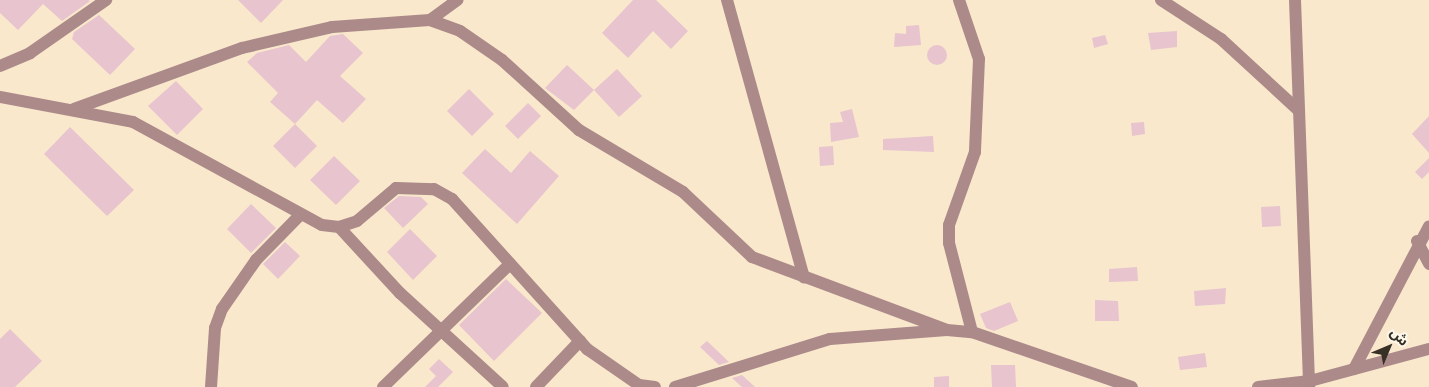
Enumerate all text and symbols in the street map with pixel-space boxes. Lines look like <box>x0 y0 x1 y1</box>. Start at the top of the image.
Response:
north arrow <box>1364 322 1414 372</box>
text: ش <box>1387 323 1413 349</box>

